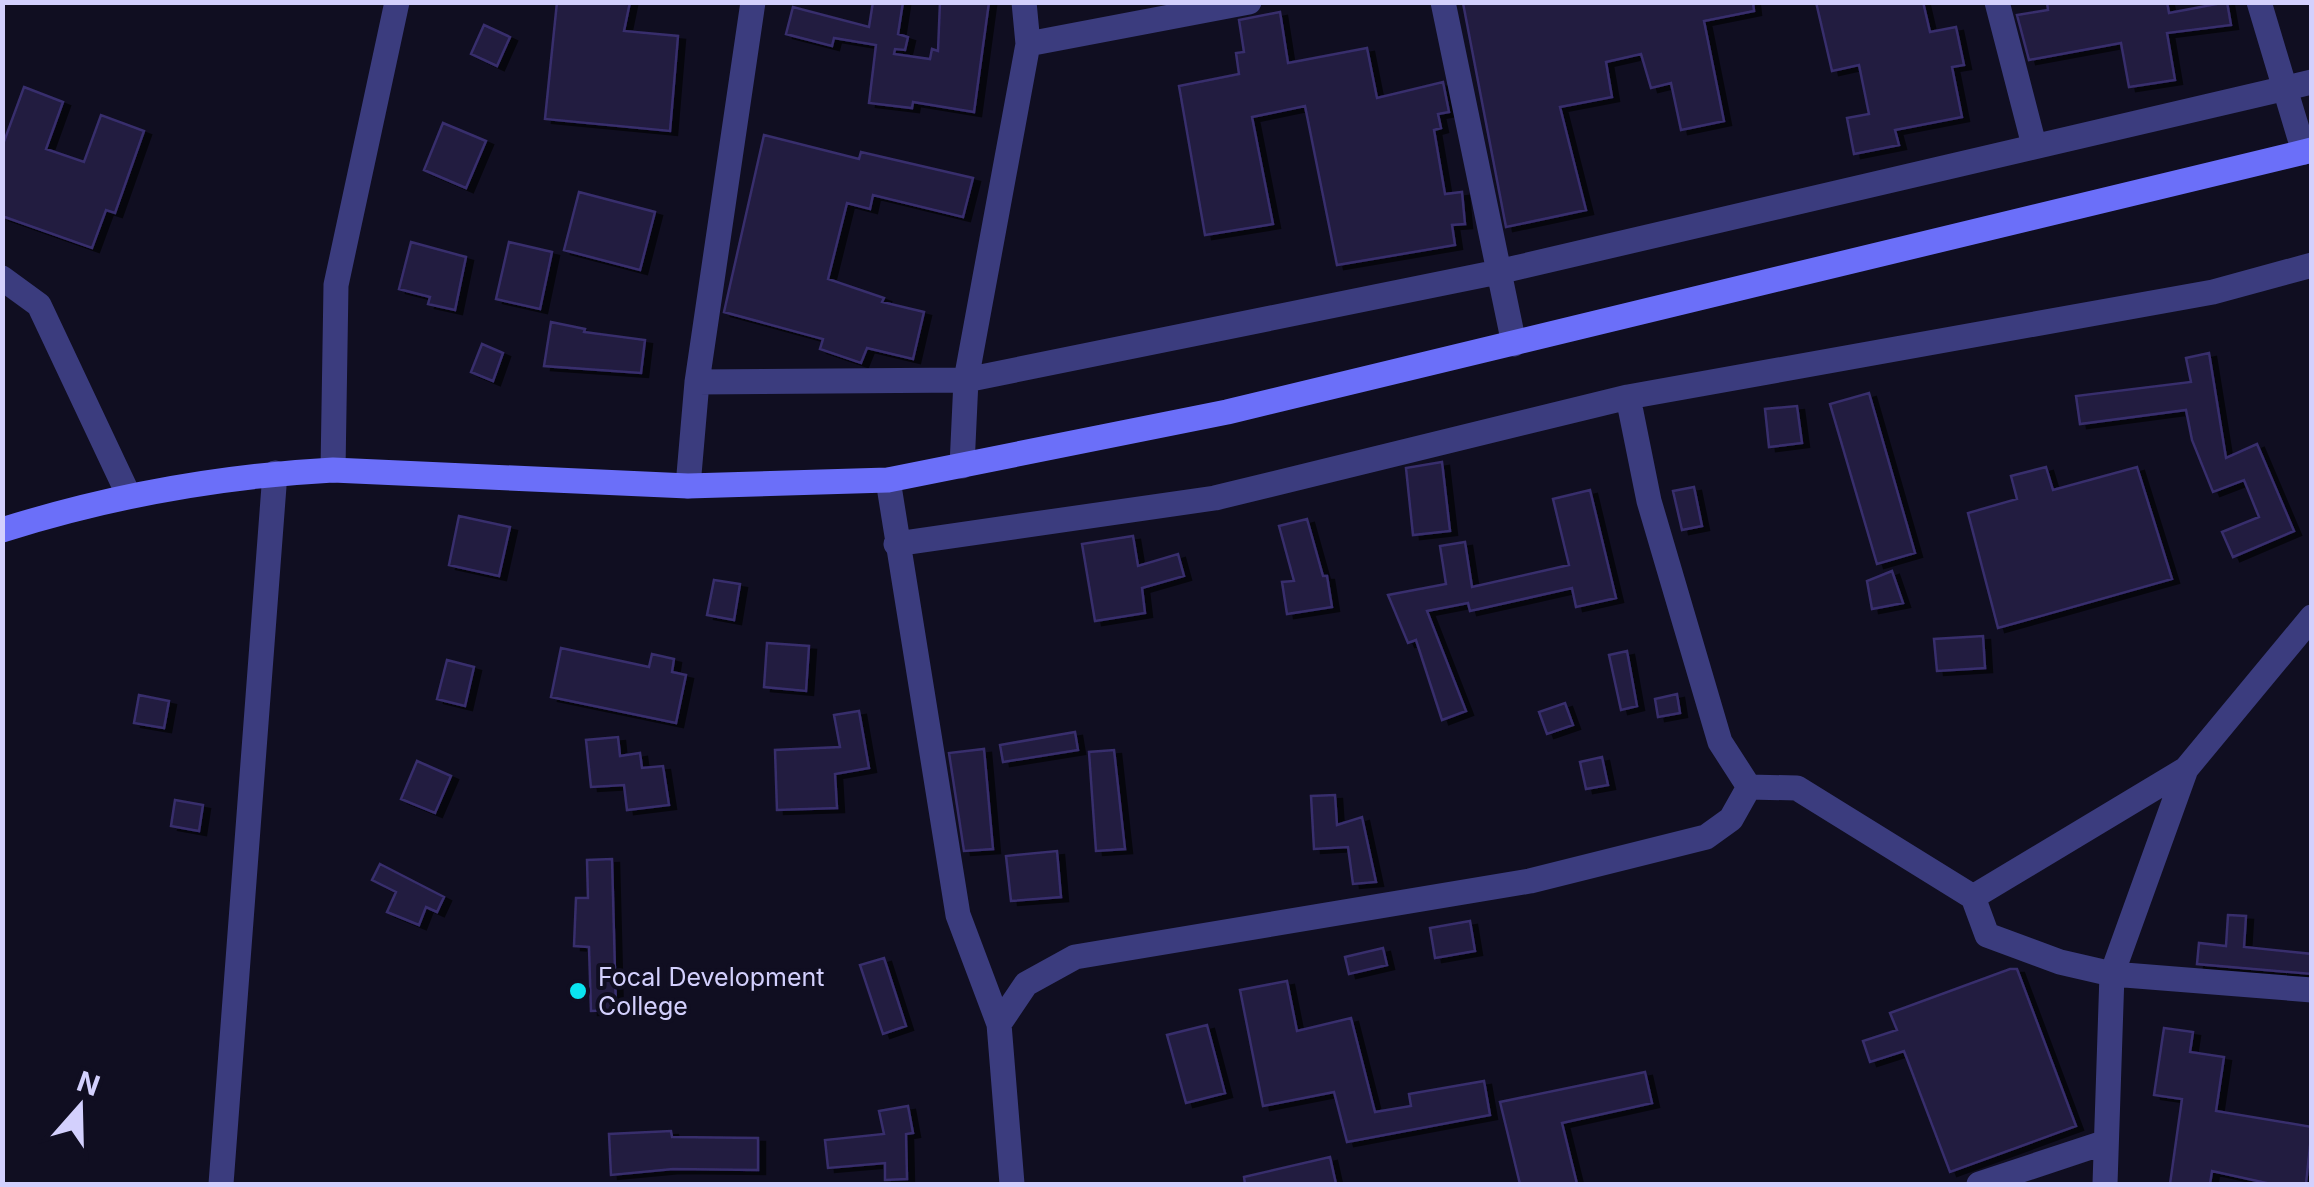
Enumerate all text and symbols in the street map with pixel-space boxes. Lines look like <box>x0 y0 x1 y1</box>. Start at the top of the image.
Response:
place label: Focal Development College <box>598 962 824 1021</box>
marker: Focal Development College <box>567 980 589 1002</box>
north arrow <box>30 1057 130 1157</box>
text: N <box>73 1064 104 1103</box>

